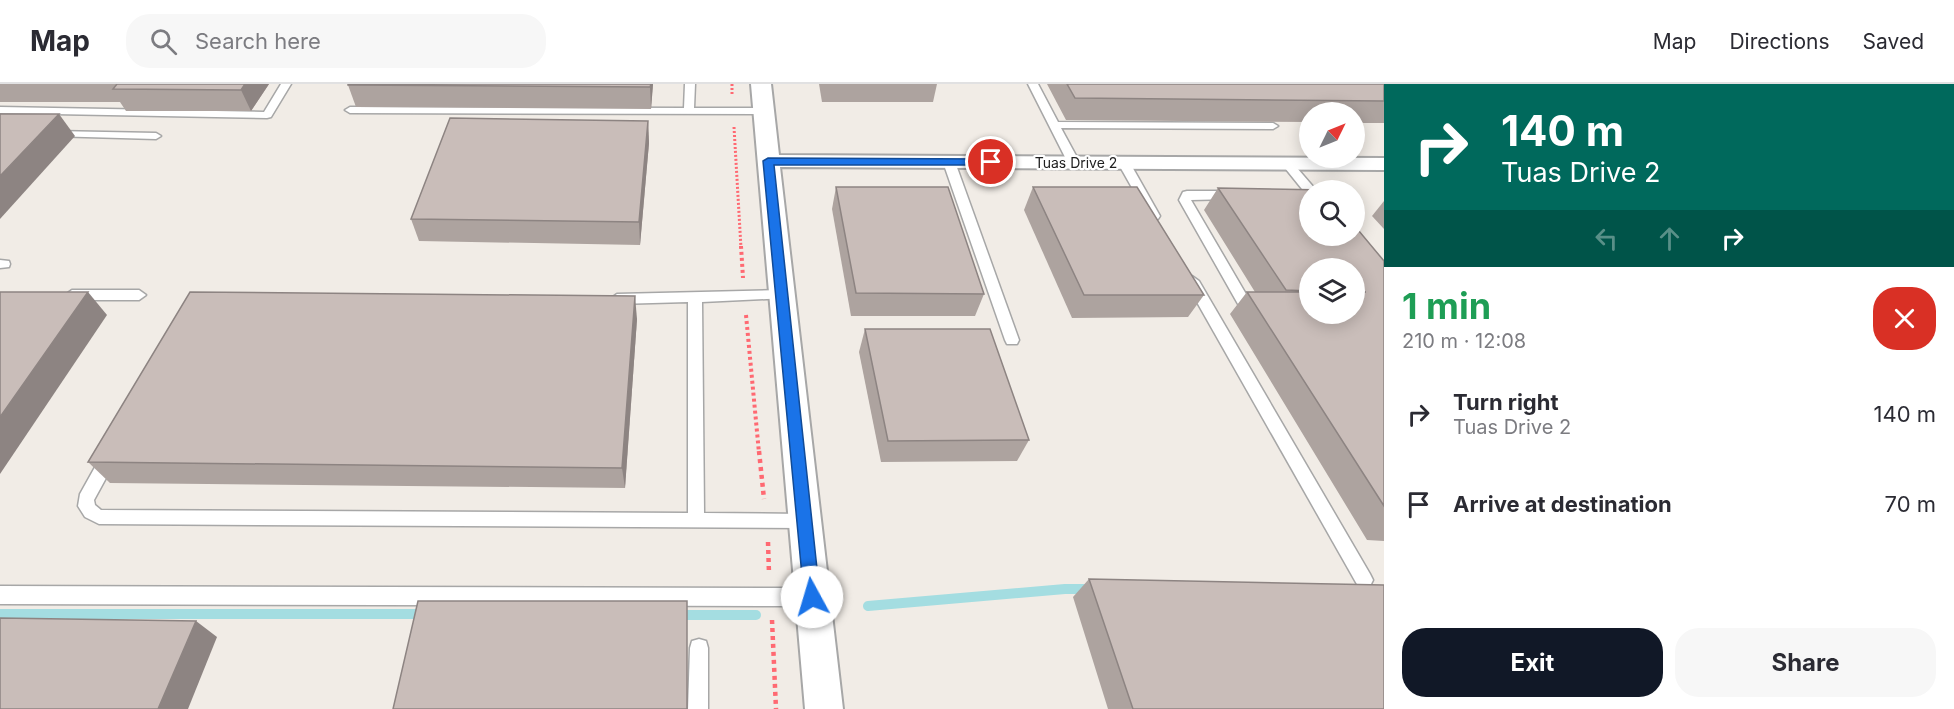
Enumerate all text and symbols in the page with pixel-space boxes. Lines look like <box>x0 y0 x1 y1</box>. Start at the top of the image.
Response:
search box <box>126 14 546 68</box>
text: Map <box>30 24 90 58</box>
icon: search <box>147 25 180 58</box>
text: Search here <box>195 28 321 54</box>
text: Map <box>1653 29 1696 54</box>
text: Directions <box>1729 29 1830 54</box>
text: Saved <box>1863 29 1924 54</box>
north arrow <box>1299 102 1365 168</box>
map controls <box>1299 102 1365 324</box>
text: 140 m <box>1501 105 1624 156</box>
icon: right <box>1402 108 1480 186</box>
pin <box>965 136 1016 187</box>
icon: arrive <box>974 145 1007 178</box>
street label: Tuas Drive 2 <box>1035 154 1117 171</box>
text: Tuas Drive 2 <box>1501 156 1660 189</box>
button: search <box>1299 180 1365 246</box>
icon: left <box>1590 222 1623 255</box>
icon: ahead <box>1653 222 1686 255</box>
icon: right <box>1716 222 1749 255</box>
button: layers <box>1299 258 1365 324</box>
text: 1 min <box>1402 284 1491 328</box>
button: close <box>1873 287 1936 350</box>
text: 210 m · 12:08 <box>1402 329 1526 353</box>
text: Turn right <box>1453 389 1559 415</box>
icon: right <box>1402 398 1435 431</box>
text: 140 m <box>1874 401 1936 427</box>
text: Tuas Drive 2 <box>1453 415 1571 439</box>
icon: arrive <box>1402 488 1435 521</box>
text: Arrive at destination <box>1453 491 1672 517</box>
text: 70 m <box>1885 491 1936 517</box>
position arrow <box>780 565 844 629</box>
button: Exit <box>1402 628 1663 697</box>
button: Share <box>1675 628 1936 697</box>

